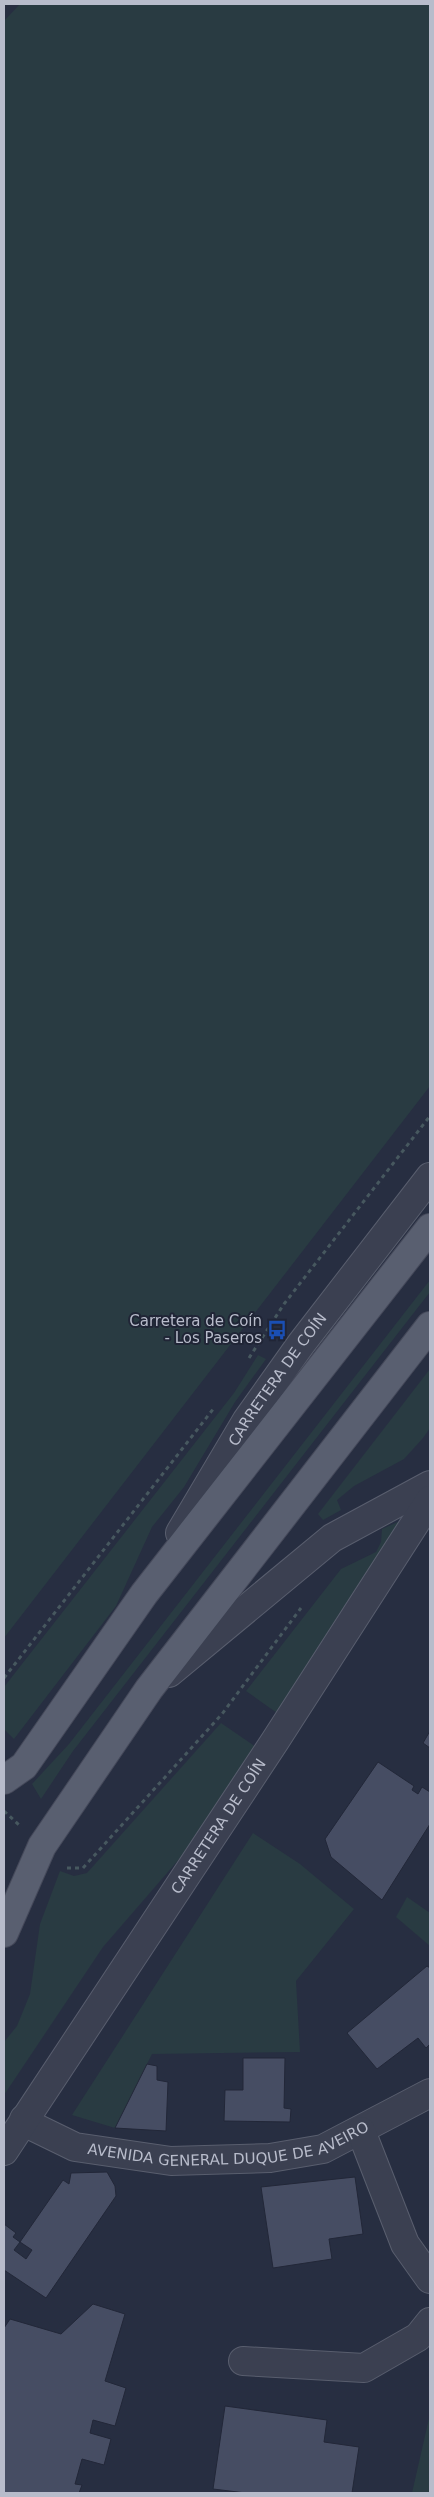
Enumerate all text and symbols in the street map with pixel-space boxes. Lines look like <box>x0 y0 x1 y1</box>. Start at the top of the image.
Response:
street label: CARRETERA DE COÍN <box>225 1310 331 1449</box>
place label: Carretera de Coín - Los Paseros <box>129 1312 262 1347</box>
bus stop icon: Carretera de Coín - Los Paseros <box>266 1319 288 1341</box>
street label: CARRETERA DE COÍN <box>167 1755 270 1898</box>
street label: AVENIDA GENERAL DUQUE DE AVEIRO <box>87 2118 372 2170</box>

